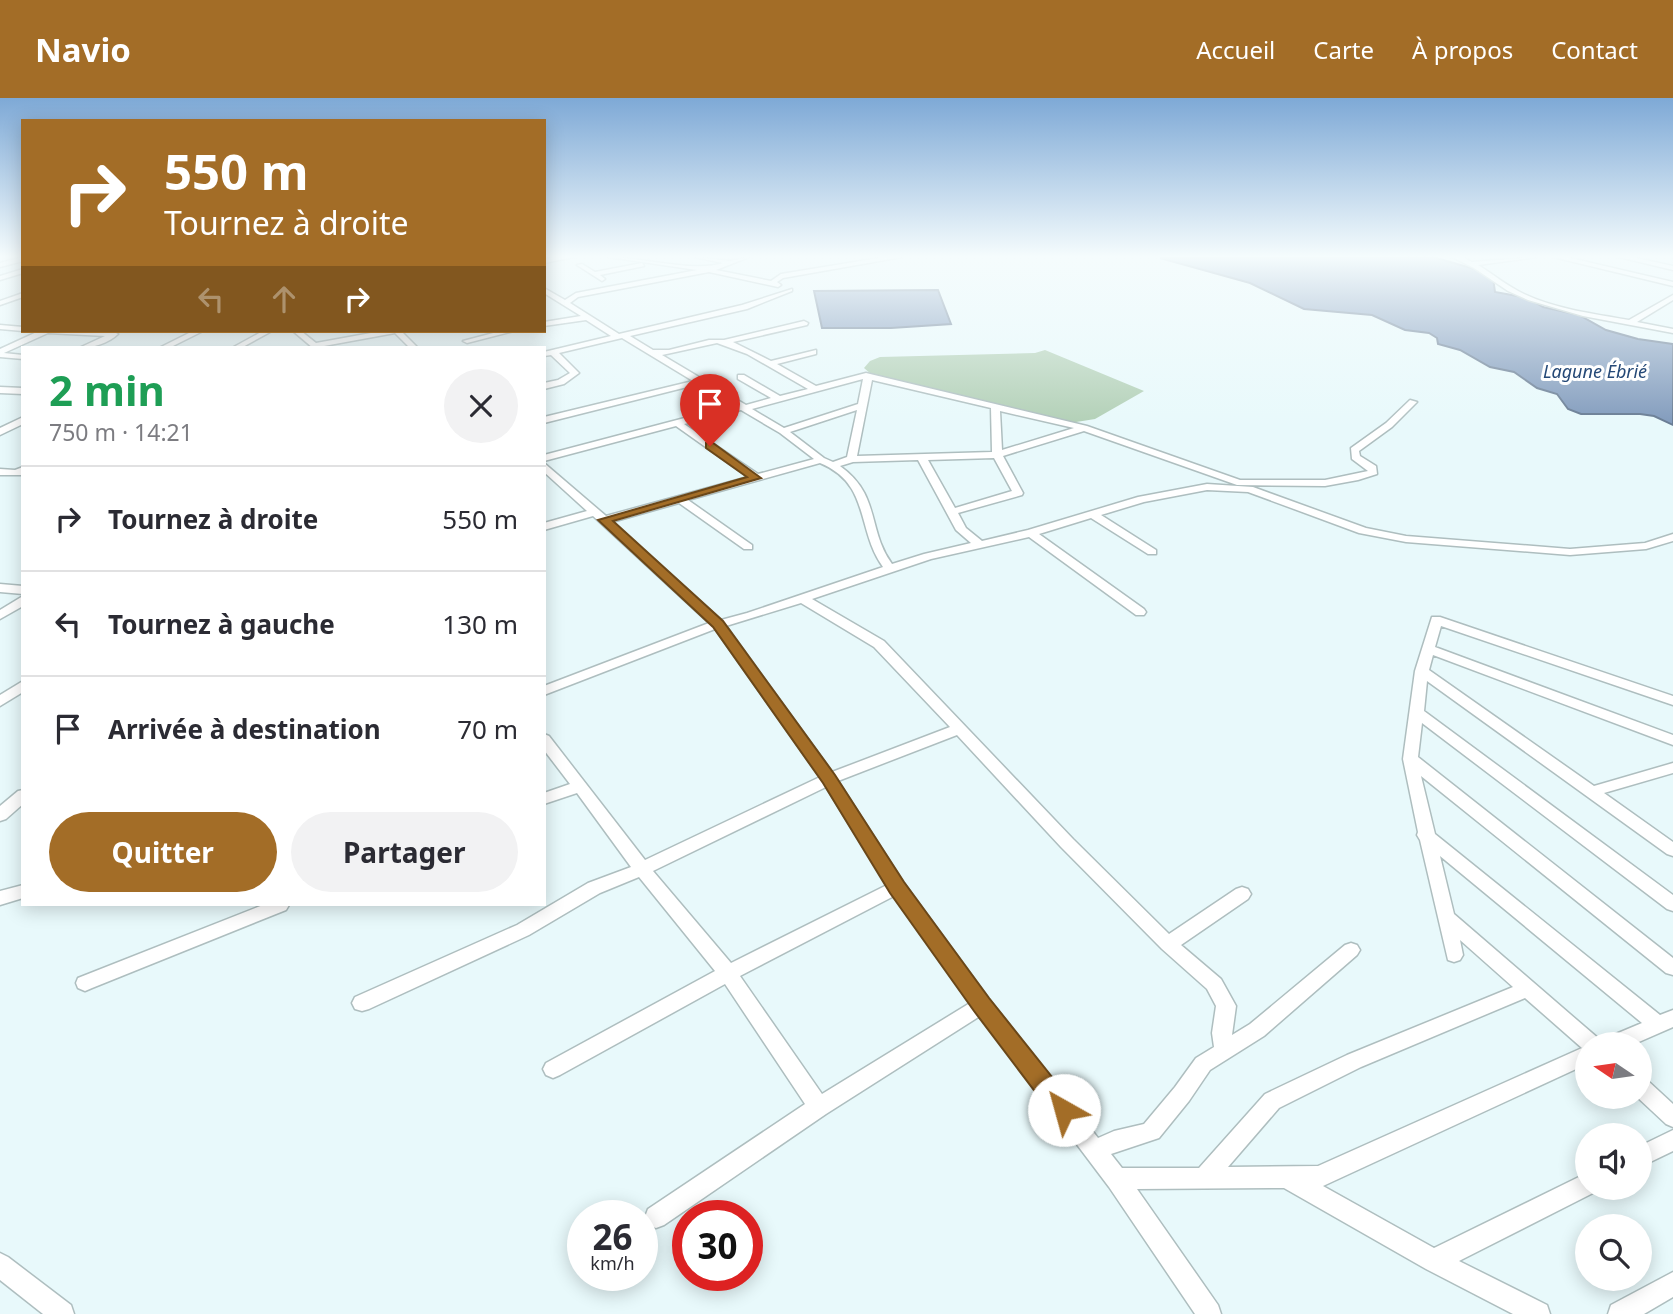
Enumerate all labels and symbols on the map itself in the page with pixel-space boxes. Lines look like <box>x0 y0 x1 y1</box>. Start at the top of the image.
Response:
water label: Lagune Ébrié <box>1543 359 1647 383</box>
pin <box>680 374 740 446</box>
north arrow <box>1575 1032 1652 1110</box>
position arrow <box>1027 1073 1101 1147</box>
speed limit sign: 30 <box>672 1200 763 1291</box>

